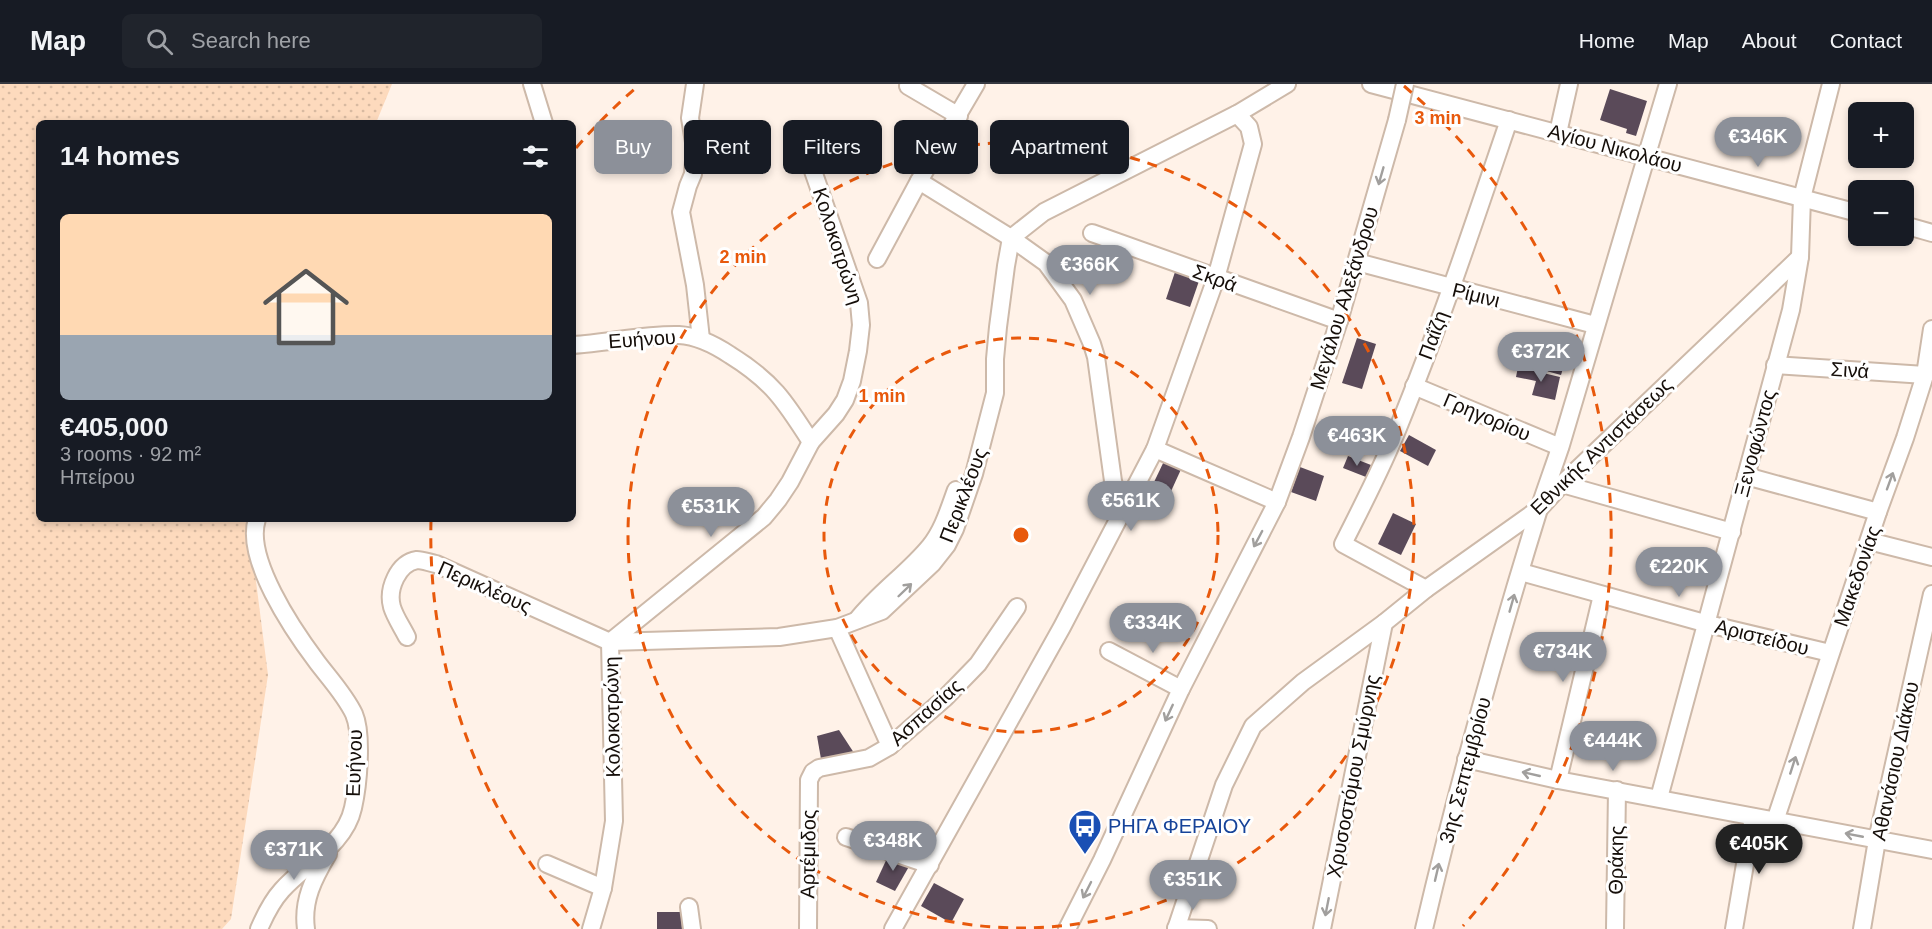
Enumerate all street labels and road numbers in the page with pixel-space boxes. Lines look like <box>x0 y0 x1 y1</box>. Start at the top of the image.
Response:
street label: Αγίου Νικολάου <box>1546 120 1684 176</box>
street label: Κολοκοτρώνη <box>809 185 867 307</box>
street label: Μεγάλου Αλεξάνδρου <box>1306 204 1382 392</box>
street label: Σκρά <box>1190 260 1240 296</box>
street label: Ρίμινι <box>1450 278 1502 312</box>
street label: Παΐζη <box>1414 308 1452 362</box>
street label: Ευήνου <box>608 326 676 352</box>
street label: Σινά <box>1830 358 1870 382</box>
street label: Εθνικής Αντιστάσεως <box>1526 373 1676 519</box>
street label: Ξενοφώντος <box>1730 387 1780 499</box>
street label: Γρηγορίου <box>1440 389 1534 445</box>
street label: Περικλέους <box>935 444 991 546</box>
street label: Μακεδονίας <box>1829 522 1885 629</box>
street label: Περικλέους <box>435 557 535 617</box>
street label: Αριστείδου <box>1713 615 1811 659</box>
street label: Κολοκοτρώνη <box>600 656 624 778</box>
street label: Χρυσοστόμου Σμύρνης <box>1322 672 1384 879</box>
street label: Ασπασίας <box>886 674 967 750</box>
street label: Αθανάσιου Διάκου <box>1867 679 1923 843</box>
street label: 3ης Σεπτεμβρίου <box>1435 695 1495 845</box>
street label: Ευήνου <box>342 729 366 797</box>
street label: Αρτέμιδος <box>796 809 820 899</box>
street label: Θράκης <box>1604 825 1628 895</box>

